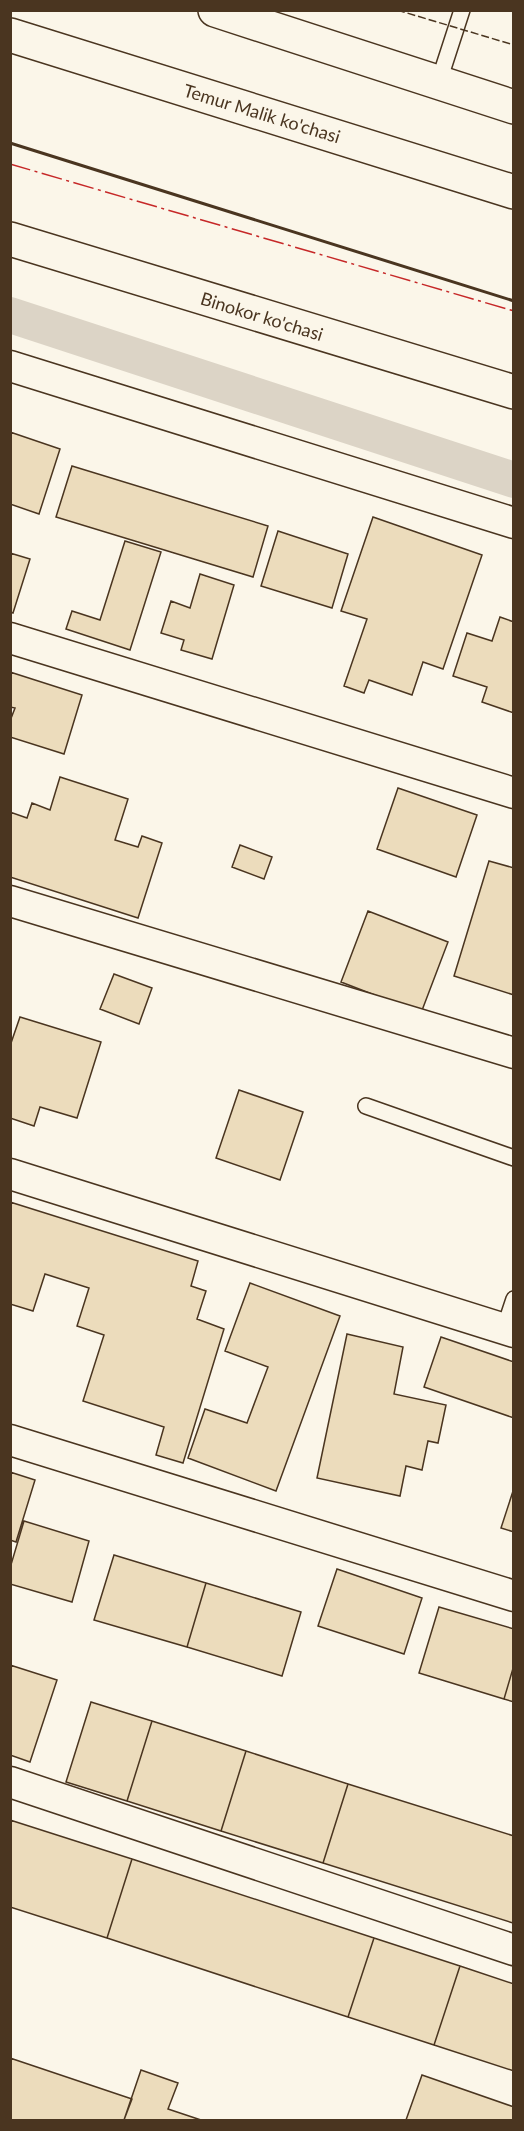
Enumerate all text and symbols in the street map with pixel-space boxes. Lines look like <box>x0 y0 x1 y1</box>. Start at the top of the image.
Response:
street label: Temur Malik ko'chasi <box>181 79 343 147</box>
street label: Binokor ko'chasi <box>198 287 326 345</box>

